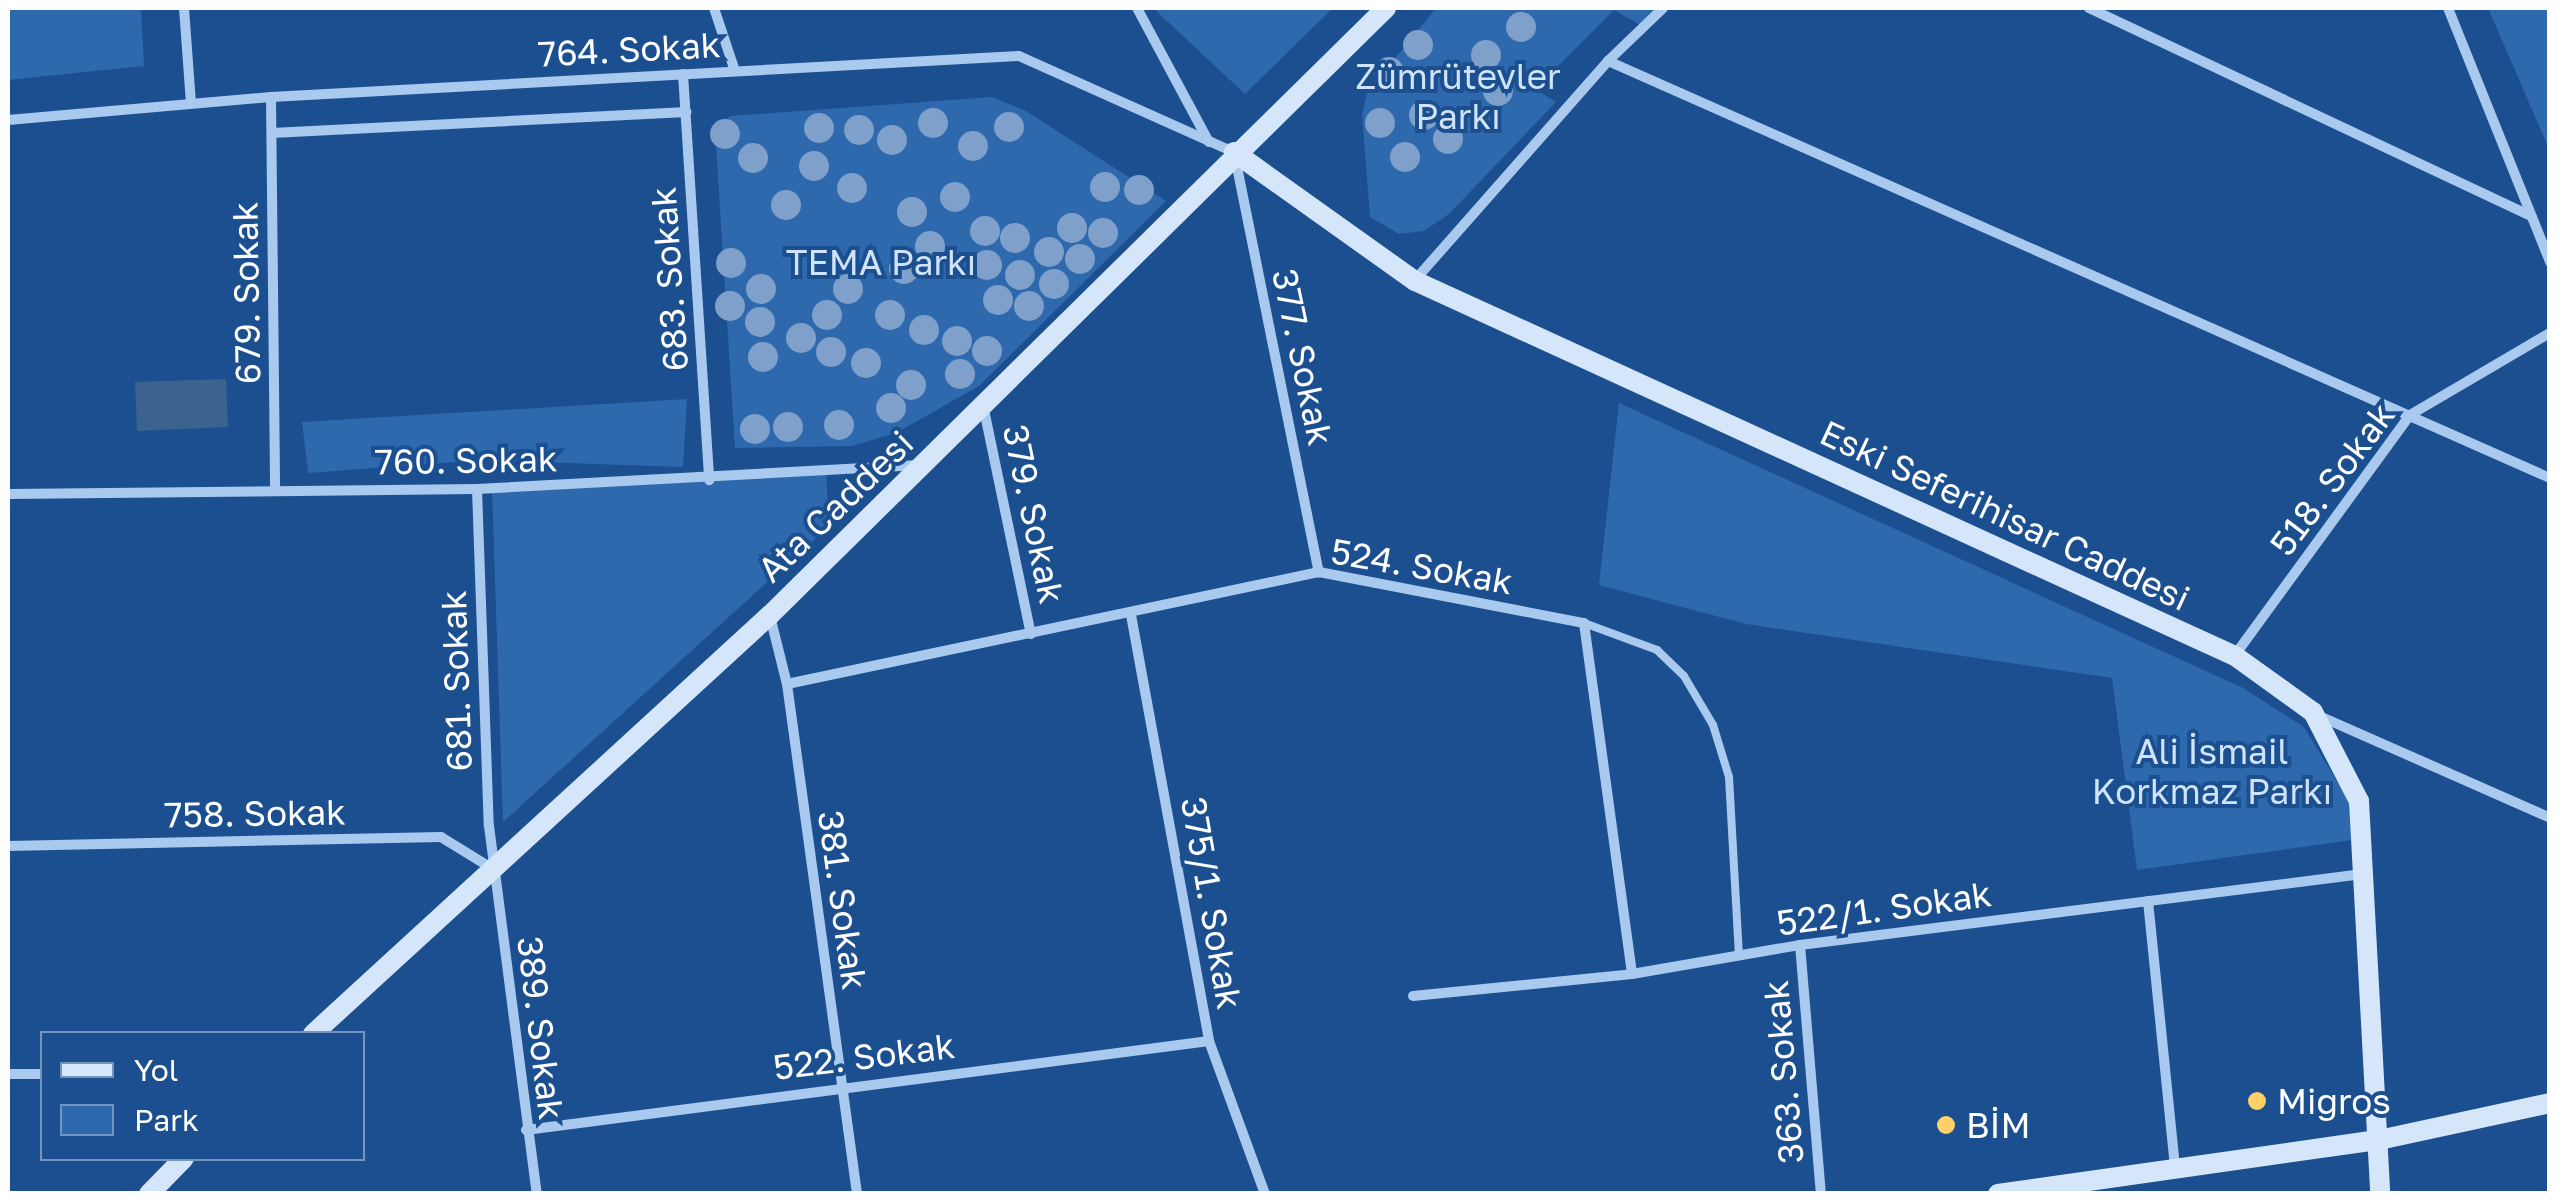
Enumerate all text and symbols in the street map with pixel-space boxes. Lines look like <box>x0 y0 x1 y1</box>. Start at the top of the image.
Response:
street label: 764. Sokak <box>537 23 721 75</box>
park label: Zümrütevler Parkı <box>1355 55 1561 137</box>
street label: 683. Sokak <box>642 185 696 373</box>
street label: 679. Sokak <box>223 201 269 385</box>
park label: TEMA Parkı <box>786 241 976 283</box>
street label: 377. Sokak <box>1264 265 1342 449</box>
street label: 518. Sokak <box>2261 394 2403 564</box>
street label: Eski Seferihisar Caddesi <box>1814 411 2196 619</box>
street label: 379. Sokak <box>995 421 1073 607</box>
street label: Ata Caddesi <box>749 422 921 590</box>
street label: 760. Sokak <box>374 437 558 483</box>
street label: 524. Sokak <box>1328 529 1516 603</box>
street label: 681. Sokak <box>432 590 480 772</box>
park label: Ali İsmail Korkmaz Parkı <box>2092 730 2332 812</box>
street label: 758. Sokak <box>164 790 346 836</box>
street label: 375/1. Sokak <box>1173 794 1251 1012</box>
street label: 381. Sokak <box>810 808 876 992</box>
street label: 522/1. Sokak <box>1774 872 1994 944</box>
street label: 389. Sokak <box>509 934 573 1122</box>
street label: 363. Sokak <box>1754 979 1812 1165</box>
street label: 522. Sokak <box>771 1024 957 1088</box>
legend <box>40 1031 365 1161</box>
text: Yol <box>134 1052 178 1088</box>
place label: Migros <box>2277 1080 2391 1122</box>
marker: Migros <box>2246 1090 2268 1112</box>
text: Park <box>134 1102 199 1138</box>
place label: BİM <box>1966 1104 2031 1146</box>
marker: BİM <box>1935 1114 1957 1136</box>

